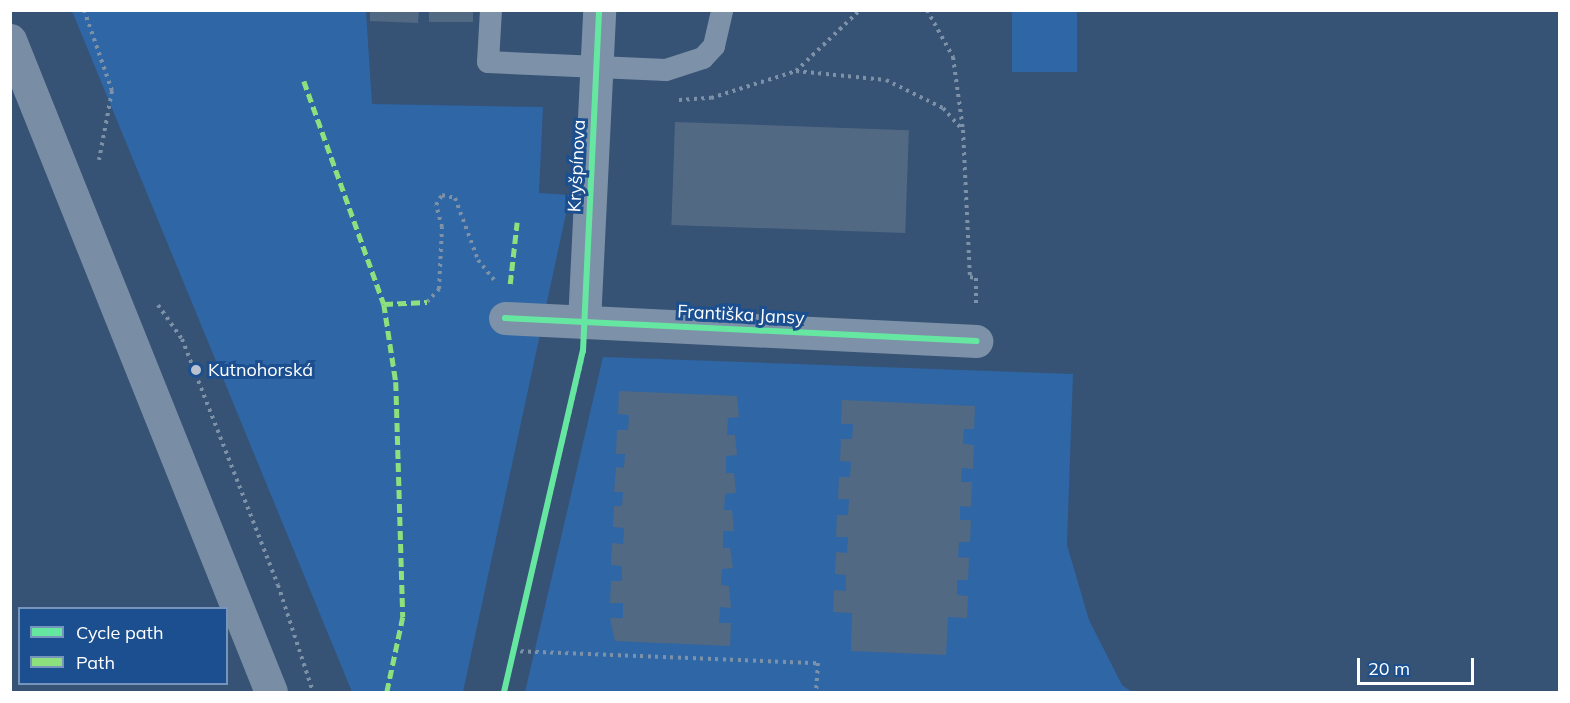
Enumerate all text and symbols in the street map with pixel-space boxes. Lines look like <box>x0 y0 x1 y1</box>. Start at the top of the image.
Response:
street label: Kryšpínova <box>564 119 590 213</box>
street label: Františka Jansy <box>677 301 805 329</box>
place label: Kutnohorská <box>208 359 313 381</box>
marker: Kutnohorská <box>189 363 203 377</box>
legend <box>18 607 228 685</box>
text: Cycle path <box>76 621 163 644</box>
scale bar <box>1360 646 1477 684</box>
text: Path <box>76 651 115 674</box>
text: 20 m <box>1368 657 1410 680</box>

